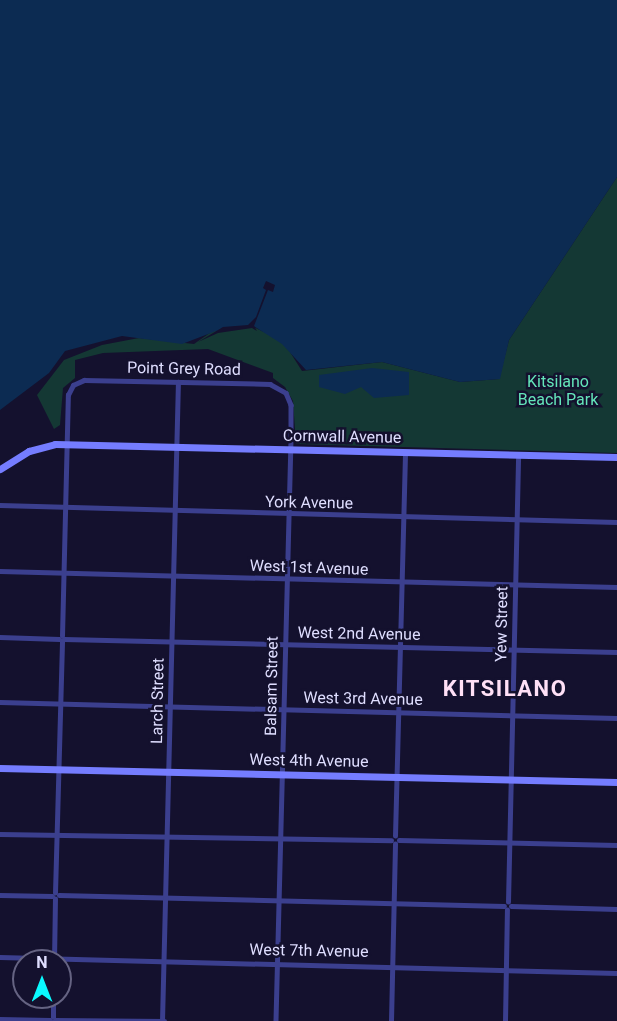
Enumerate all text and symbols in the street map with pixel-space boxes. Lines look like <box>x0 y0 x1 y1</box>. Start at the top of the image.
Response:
street label: Point Grey Road <box>127 358 241 380</box>
park label: Kitsilano Beach Park <box>518 372 598 410</box>
street label: Cornwall Avenue <box>283 426 401 448</box>
street label: York Avenue <box>265 493 353 513</box>
street label: West 1st Avenue <box>249 556 369 580</box>
street label: Yew Street <box>492 586 512 662</box>
street label: West 2nd Avenue <box>297 623 421 645</box>
street label: Balsam Street <box>262 636 282 736</box>
street label: Larch Street <box>148 658 168 744</box>
district label: KITSILANO <box>443 676 567 702</box>
street label: West 3rd Avenue <box>303 688 423 710</box>
street label: West 4th Avenue <box>249 750 369 772</box>
street label: West 7th Avenue <box>249 940 369 962</box>
north arrow <box>12 949 72 1009</box>
text: N <box>36 953 48 972</box>

